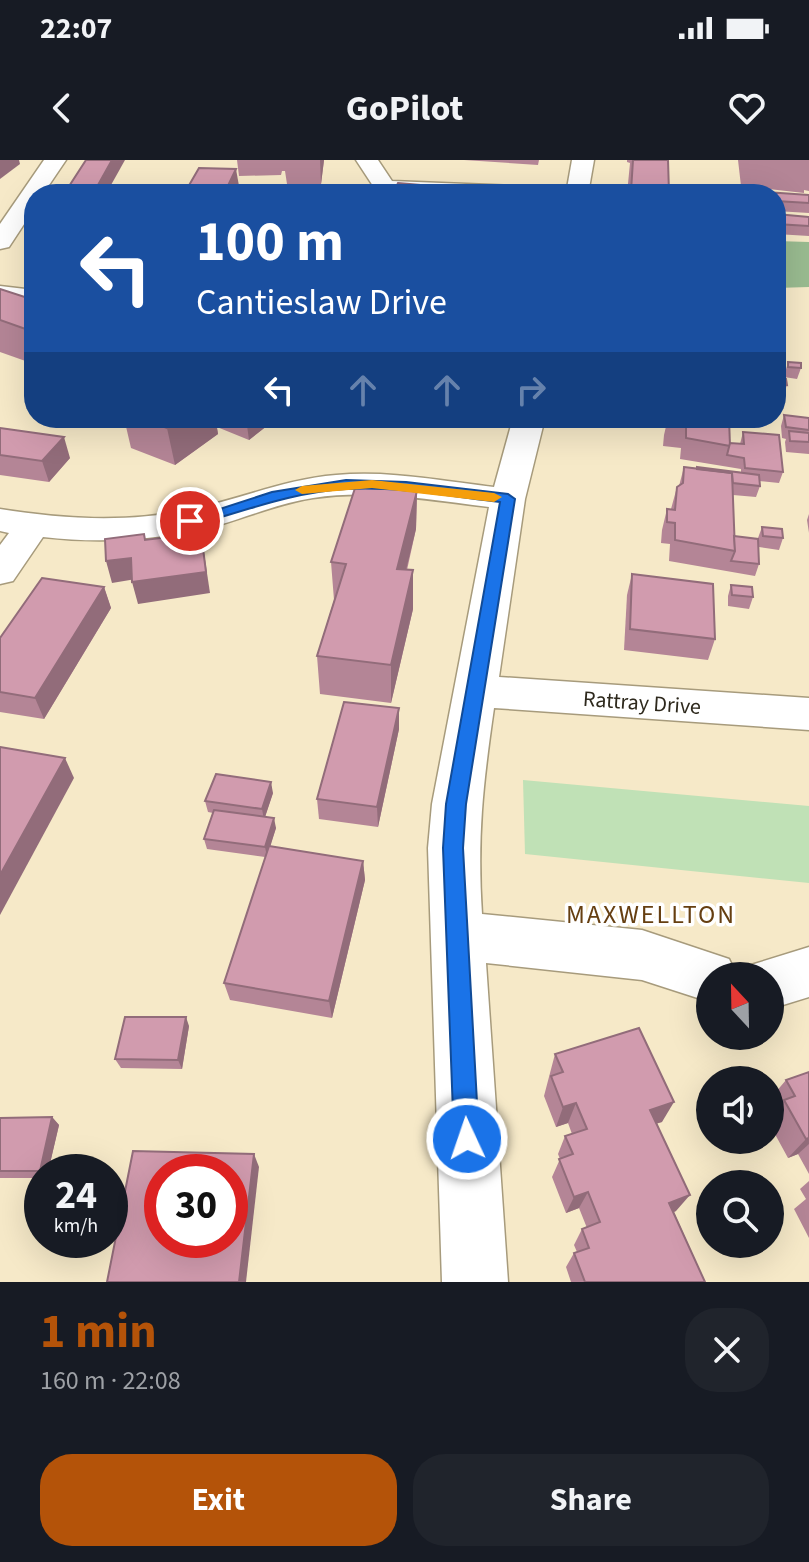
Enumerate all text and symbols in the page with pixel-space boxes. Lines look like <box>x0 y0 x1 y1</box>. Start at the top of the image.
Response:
text: 22:07 <box>40 7 112 50</box>
text: GoPilot <box>346 83 463 134</box>
icon: back <box>40 86 84 130</box>
icon: heart <box>725 86 769 130</box>
text: 100 m <box>196 203 344 282</box>
icon: left <box>64 216 168 320</box>
text: Cantieslaw Drive <box>196 277 447 328</box>
icon: left <box>257 368 301 412</box>
icon: ahead <box>341 368 385 412</box>
icon: ahead <box>425 368 469 412</box>
icon: right <box>509 368 553 412</box>
pin <box>156 487 224 555</box>
icon: arrive <box>168 499 212 543</box>
street label: Rattray Drive <box>582 683 702 723</box>
district label: MAXWELLTON <box>566 896 736 933</box>
north arrow <box>696 962 784 1050</box>
map controls <box>696 962 784 1258</box>
button: sound <box>696 1066 784 1154</box>
position arrow <box>425 1097 509 1181</box>
speed limit sign: 30 <box>144 1154 248 1258</box>
text: 24 <box>55 1167 97 1224</box>
button: search <box>696 1170 784 1258</box>
text: km/h <box>54 1212 98 1240</box>
text: 1 min <box>40 1298 157 1366</box>
button: close <box>685 1308 769 1392</box>
text: 160 m · 22:08 <box>40 1362 181 1399</box>
button: Exit <box>40 1454 397 1546</box>
button: Share <box>413 1454 769 1546</box>

